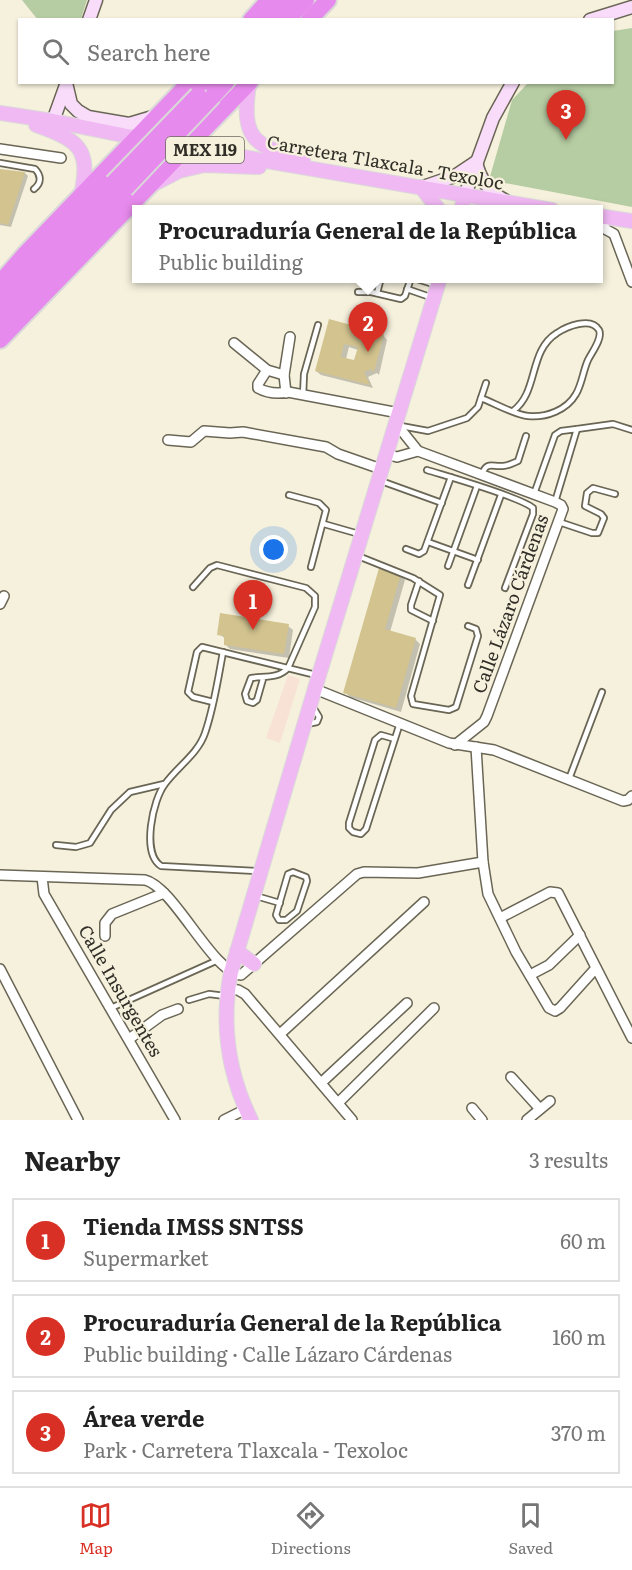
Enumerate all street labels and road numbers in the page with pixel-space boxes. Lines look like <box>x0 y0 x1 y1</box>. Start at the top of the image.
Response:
street label: Carretera Tlaxcala - Texoloc <box>265 127 506 196</box>
road number: MEX 119 <box>166 137 244 163</box>
street label: Calle Lázaro Cárdenas <box>465 510 555 697</box>
street label: Calle Insurgentes <box>72 919 170 1061</box>

